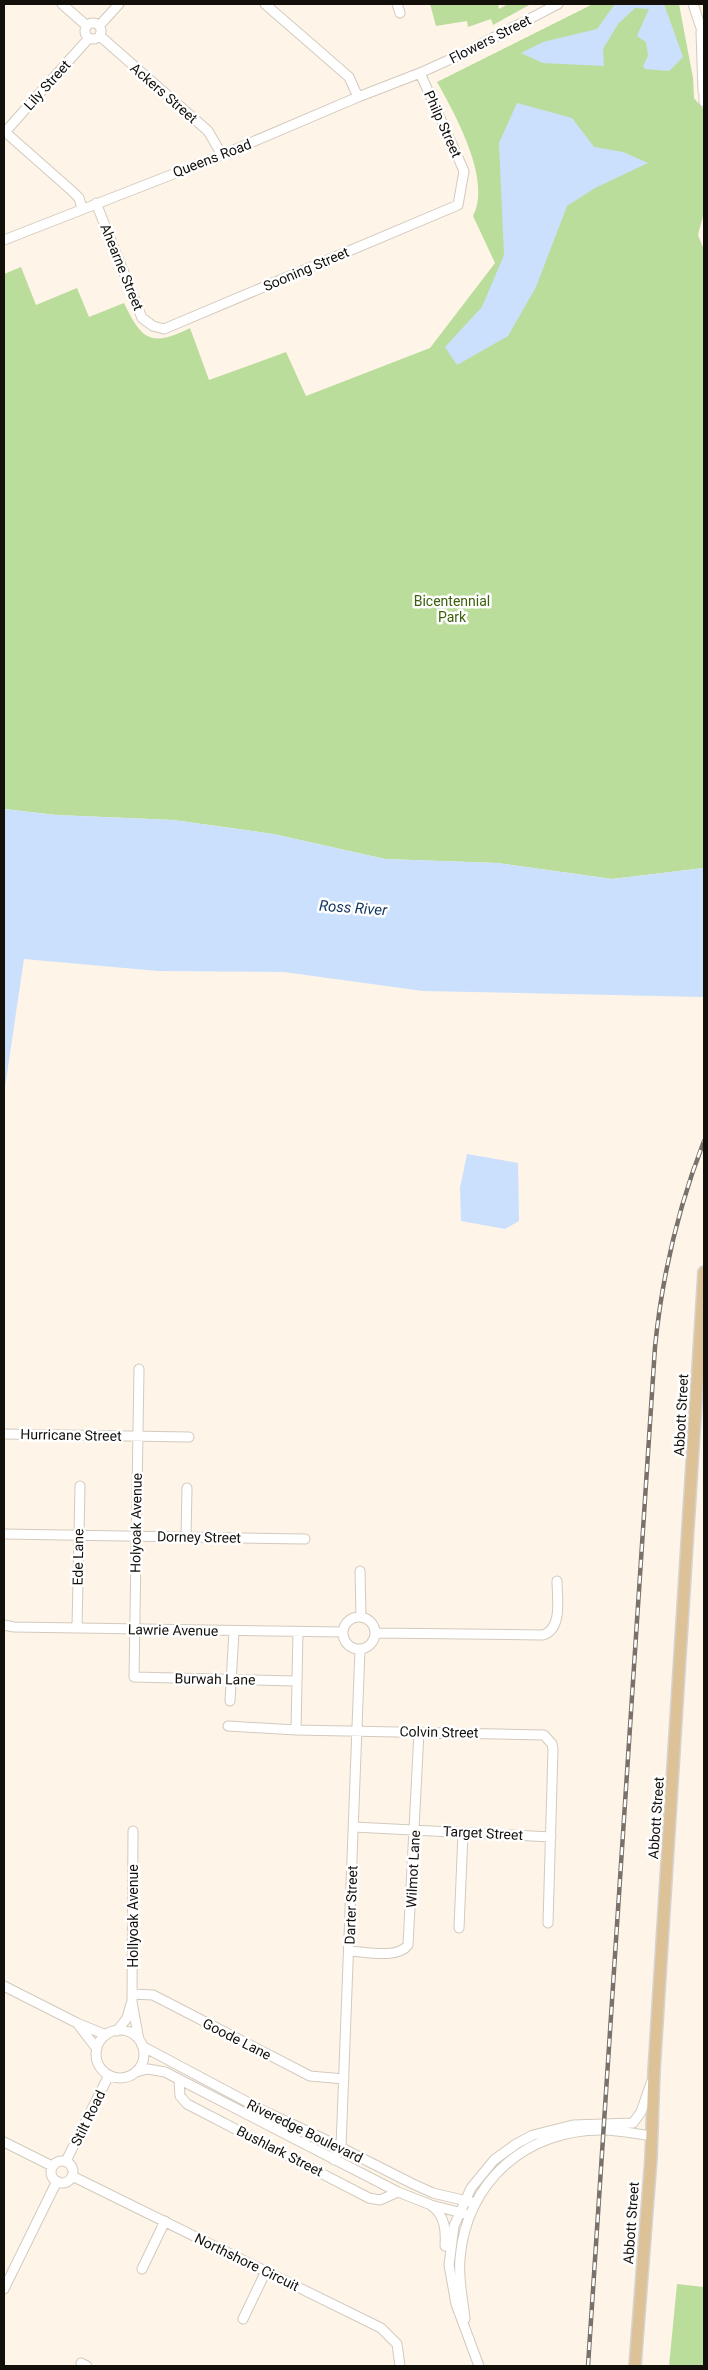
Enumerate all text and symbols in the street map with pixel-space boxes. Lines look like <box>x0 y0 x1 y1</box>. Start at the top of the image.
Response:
street label: Flowers Street <box>447 11 534 66</box>
street label: Lily Street <box>21 57 74 113</box>
street label: Ackers Street <box>127 60 201 127</box>
street label: Philp Street <box>421 88 465 160</box>
street label: Queens Road <box>171 136 253 180</box>
street label: Ahearne Street <box>97 221 147 313</box>
street label: Sooning Street <box>261 244 352 294</box>
park label: Bicentennial Park <box>414 593 490 625</box>
water label: Ross River <box>318 897 389 919</box>
street label: Abbott Street <box>671 1373 691 1457</box>
street label: Hurricane Street <box>20 1426 122 1444</box>
street label: Holyoak Avenue <box>127 1473 145 1573</box>
street label: Ede Lane <box>70 1528 86 1586</box>
street label: Dorney Street <box>157 1528 242 1546</box>
street label: Lawrie Avenue <box>128 1621 218 1639</box>
street label: Burwah Lane <box>174 1670 256 1688</box>
street label: Colvin Street <box>399 1723 479 1741</box>
street label: Abbott Street <box>645 1776 667 1860</box>
street label: Target Street <box>443 1823 524 1843</box>
street label: Wilmot Lane <box>403 1830 423 1908</box>
street label: Hollyoak Avenue <box>125 1864 141 1968</box>
street label: Darter Street <box>342 1865 360 1945</box>
street label: Goode Lane <box>200 2015 274 2063</box>
street label: Stilt Road <box>68 2088 108 2148</box>
street label: Riveredge Boulevard <box>245 2096 365 2166</box>
street label: Bushlark Street <box>234 2122 326 2180</box>
street label: Abbott Street <box>620 2181 642 2265</box>
street label: Northshore Circuit <box>192 2230 302 2294</box>

